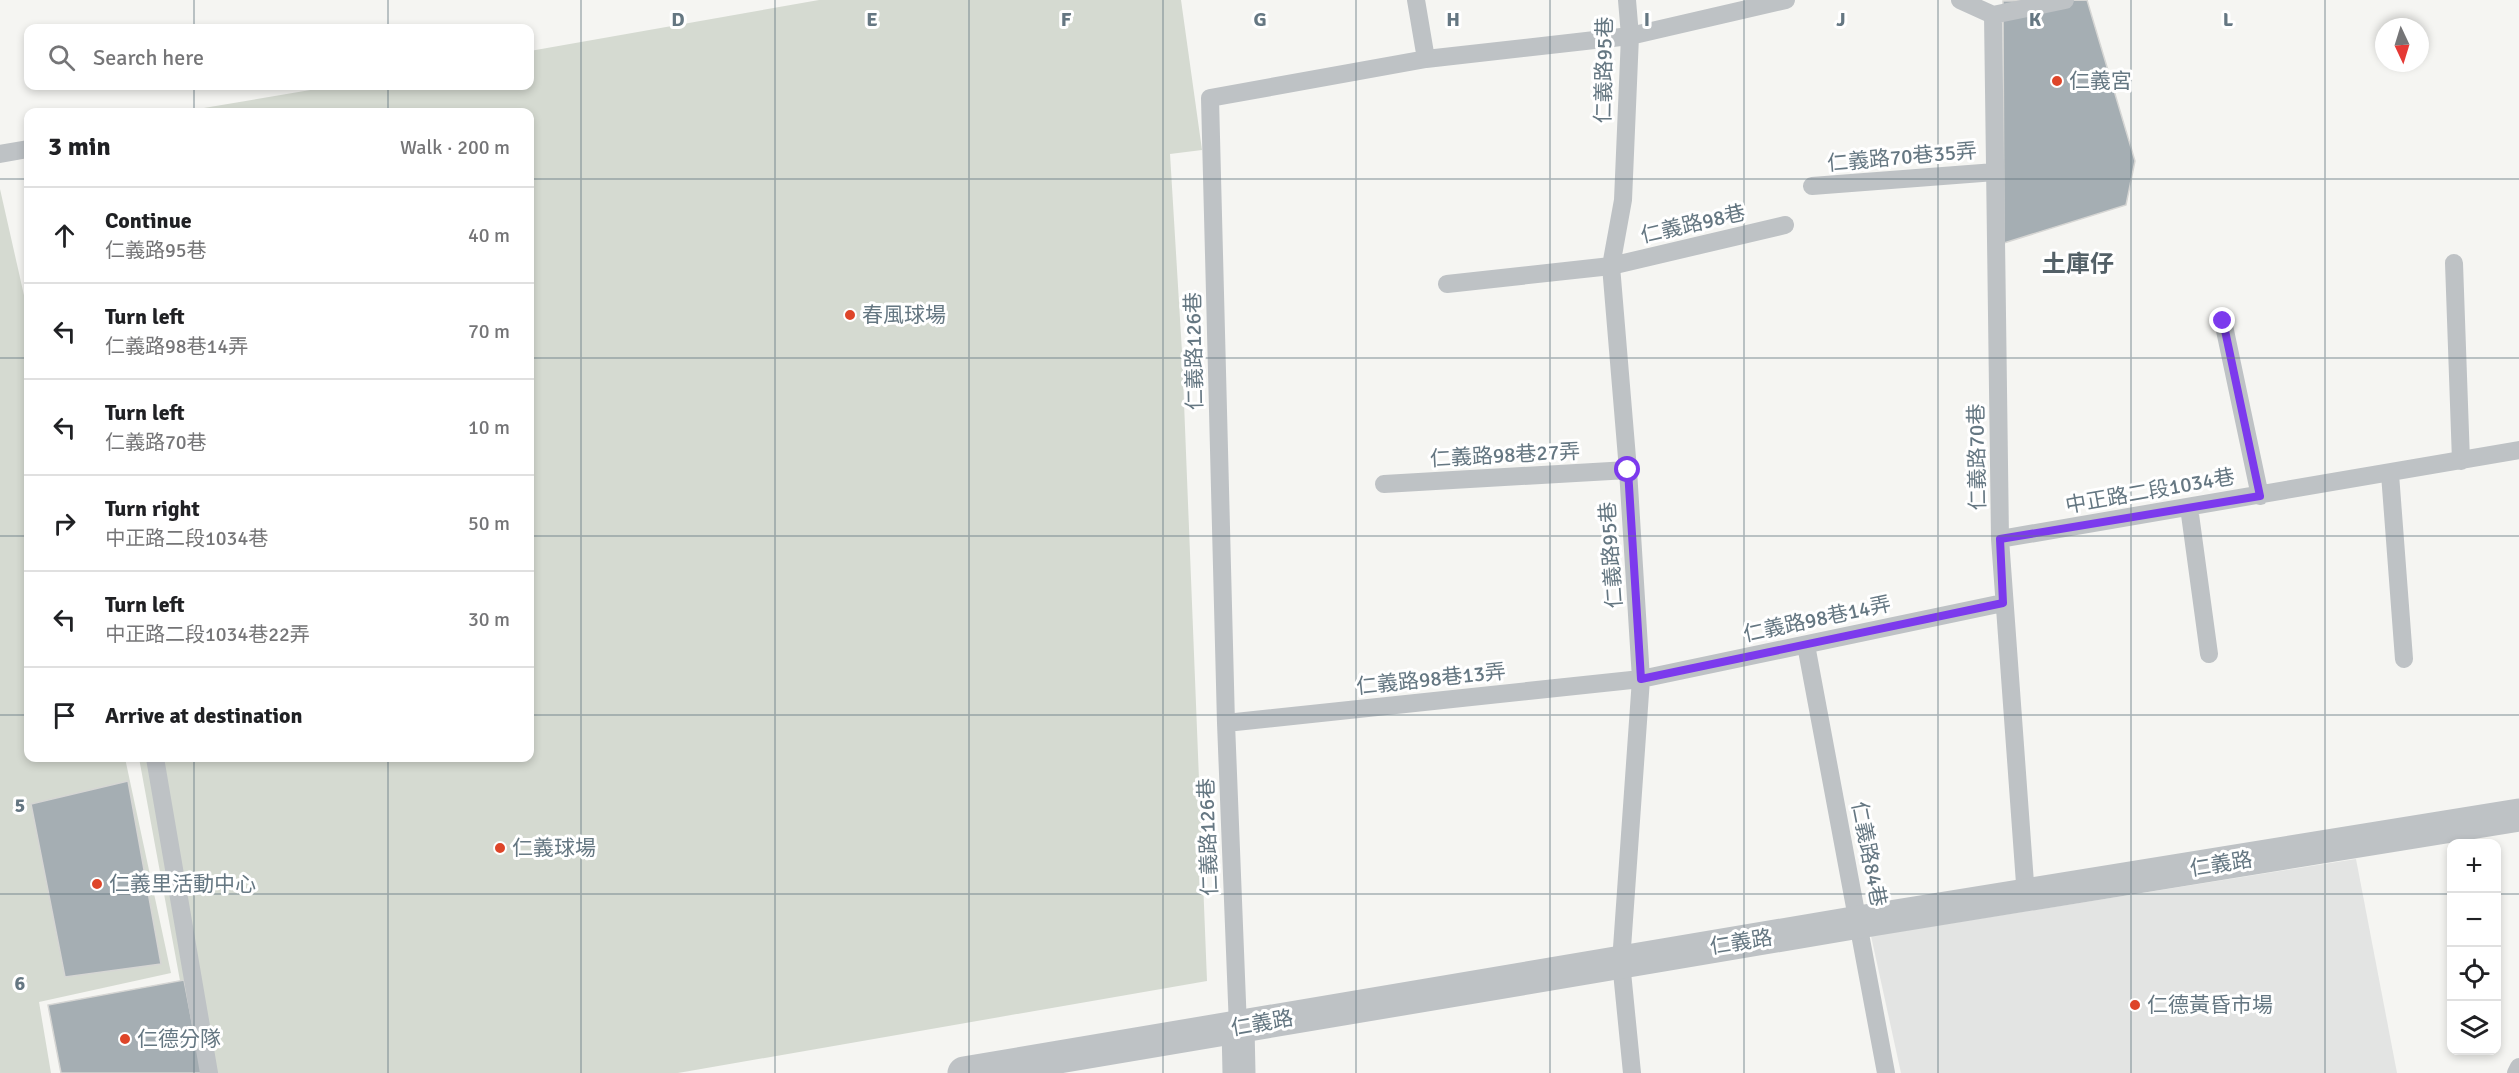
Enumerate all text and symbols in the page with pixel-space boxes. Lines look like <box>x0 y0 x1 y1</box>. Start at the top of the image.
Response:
text: D <box>671 7 685 32</box>
text: E <box>866 7 878 32</box>
text: F <box>1061 7 1072 32</box>
text: G <box>1253 7 1267 32</box>
text: H <box>1446 7 1460 32</box>
text: I <box>1644 7 1650 32</box>
text: J <box>1836 7 1846 32</box>
text: K <box>2029 7 2042 32</box>
text: L <box>2223 7 2234 32</box>
street label: 仁義路95巷 <box>1590 16 1618 124</box>
north arrow <box>2375 18 2429 72</box>
search box <box>24 24 534 90</box>
icon: search <box>45 41 78 74</box>
text: Search here <box>93 44 204 71</box>
place label: 仁義宮 <box>2069 68 2132 94</box>
marker: 仁義宮 <box>2050 74 2064 88</box>
text: 3 min <box>48 131 111 163</box>
text: Walk · 200 m <box>400 135 510 160</box>
street label: 仁義路70巷35弄 <box>1826 137 1978 177</box>
street label: 仁義路98巷 <box>1638 199 1748 249</box>
text: Continue <box>105 207 192 234</box>
icon: ahead <box>48 219 81 252</box>
text: 40 m <box>468 223 510 248</box>
text: 仁義路95巷 <box>105 238 207 263</box>
district label: 土庫仔 <box>2042 249 2114 279</box>
street label: 仁義路126巷 <box>1180 292 1208 410</box>
place label: 春風球場 <box>862 302 946 328</box>
text: Turn left <box>105 303 185 330</box>
route end <box>2209 307 2235 333</box>
marker: 春風球場 <box>843 308 857 322</box>
icon: left <box>48 315 81 348</box>
text: 70 m <box>468 319 510 344</box>
text: 仁義路98巷14弄 <box>105 334 248 359</box>
text: Turn left <box>105 399 185 426</box>
street label: 仁義路70巷 <box>1963 403 1991 511</box>
icon: left <box>48 411 81 444</box>
text: 10 m <box>468 415 510 440</box>
text: 仁義路70巷 <box>105 430 207 455</box>
street label: 仁義路98巷27弄 <box>1429 438 1581 472</box>
route start <box>1614 456 1640 482</box>
street label: 中正路二段1034巷 <box>2063 463 2237 519</box>
text: Turn right <box>105 495 200 522</box>
street label: 仁義路95巷 <box>1594 501 1628 609</box>
icon: right <box>48 507 81 540</box>
text: 50 m <box>468 511 510 536</box>
text: 中正路二段1034巷 <box>105 526 268 551</box>
text: Turn left <box>105 591 185 618</box>
street label: 仁義路98巷14弄 <box>1741 591 1893 647</box>
icon: left <box>48 603 81 636</box>
text: 30 m <box>468 607 510 632</box>
text: 中正路二段1034巷22弄 <box>105 622 310 647</box>
street label: 仁義路98巷13弄 <box>1355 658 1507 700</box>
icon: arrive <box>48 699 81 732</box>
text: Arrive at destination <box>105 702 302 729</box>
street label: 仁義路126巷 <box>1193 778 1223 896</box>
text: 5 <box>15 793 25 818</box>
street label: 仁義路84巷 <box>1846 799 1892 909</box>
place label: 仁義球場 <box>512 835 596 861</box>
map controls <box>2447 839 2501 1055</box>
button: + <box>2447 839 2501 893</box>
marker: 仁義球場 <box>493 841 507 855</box>
street label: 仁義路 <box>2188 846 2254 882</box>
place label: 仁義里活動中心 <box>109 871 256 897</box>
marker: 仁義里活動中心 <box>90 877 104 891</box>
button: − <box>2447 893 2501 947</box>
street label: 仁義路 <box>1708 924 1774 960</box>
button: locate <box>2447 947 2501 1001</box>
text: 6 <box>15 971 26 996</box>
place label: 仁德黃昏市場 <box>2147 992 2273 1018</box>
marker: 仁德黃昏市場 <box>2128 998 2142 1012</box>
button: layers <box>2447 1001 2501 1055</box>
street label: 仁義路 <box>1229 1005 1295 1041</box>
place label: 仁德分隊 <box>137 1026 221 1052</box>
marker: 仁德分隊 <box>118 1032 132 1046</box>

